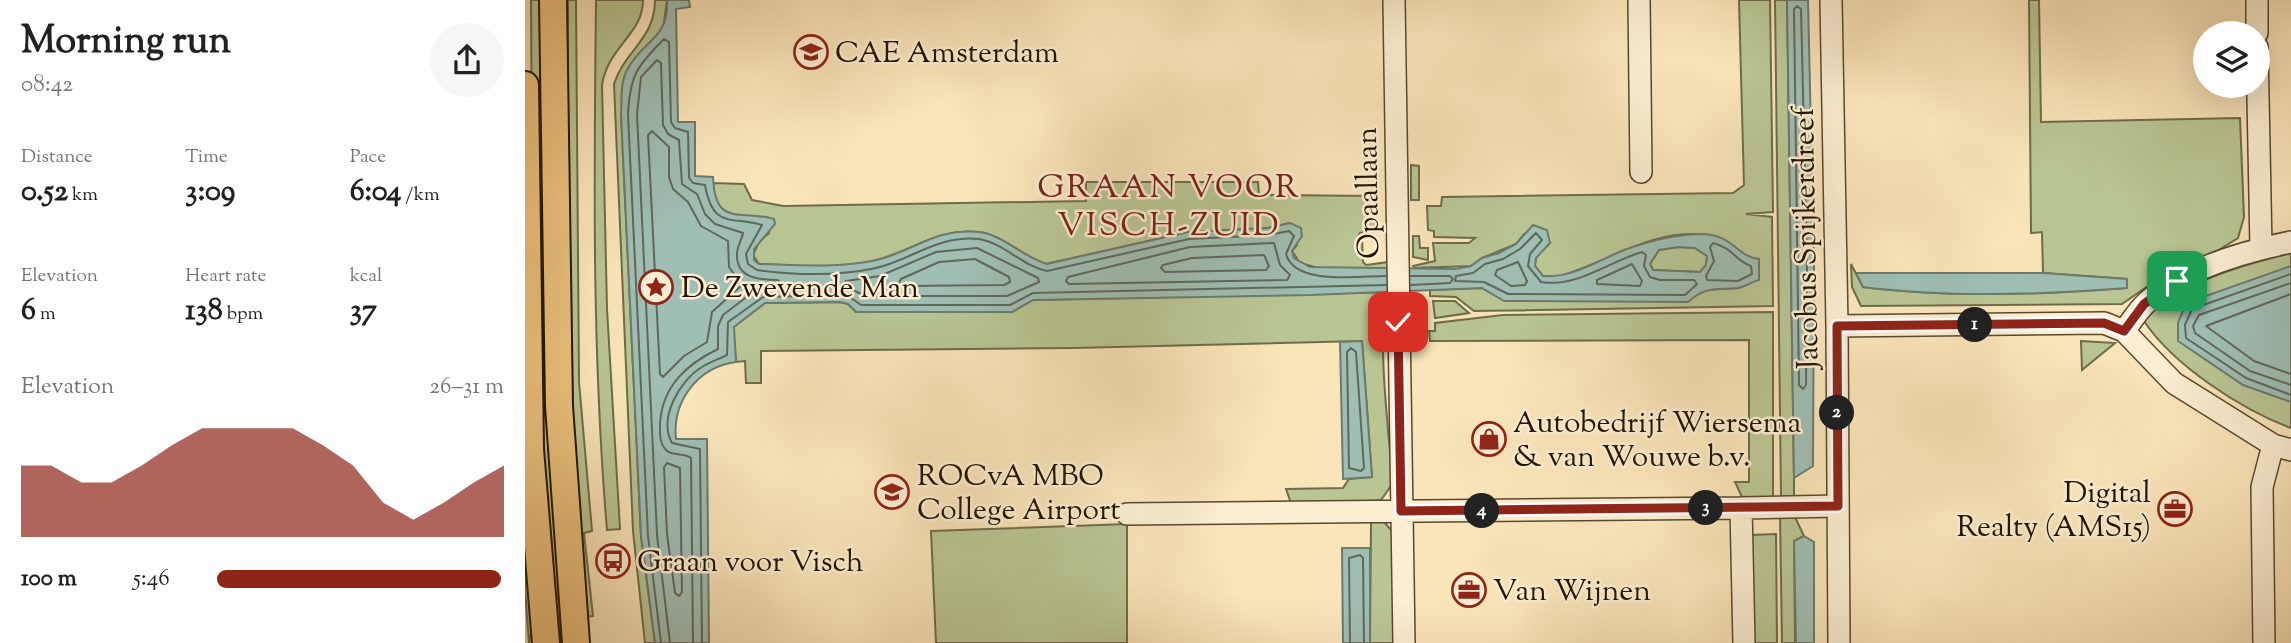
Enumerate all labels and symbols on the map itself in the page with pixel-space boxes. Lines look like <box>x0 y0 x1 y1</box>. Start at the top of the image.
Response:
school or university icon: CAE Amsterdam <box>792 33 830 71</box>
place label: CAE Amsterdam <box>835 33 1059 76</box>
street label: Jacobus Spijkerdreef <box>1784 105 1831 371</box>
street label: Opaallaan <box>1347 126 1392 259</box>
district label: GRAAN VOOR VISCH-ZUID <box>1037 165 1301 251</box>
pin <box>2147 251 2207 311</box>
place icon: De Zwevende Man <box>637 268 675 306</box>
place label: De Zwevende Man <box>681 268 919 311</box>
pin <box>1368 292 1428 352</box>
pin: 1 <box>1957 308 1993 342</box>
pin: 2 <box>1819 396 1855 430</box>
place label: Autobedrijf Wiersema & van Wouwe b.v. <box>1513 403 1802 480</box>
shop icon: Autobedrijf Wiersema & van Wouwe b.v. <box>1470 420 1508 458</box>
place label: ROCvA MBO College Airport <box>917 456 1120 533</box>
school or university icon: ROCvA MBO College Airport <box>873 473 911 511</box>
place label: Digital Realty (AMS15) <box>1956 473 2151 550</box>
pin: 3 <box>1689 490 1723 526</box>
office icon: Digital Realty (AMS15) <box>2156 490 2194 528</box>
pin: 4 <box>1465 494 1499 528</box>
bus stop icon: Graan voor Visch <box>594 542 632 580</box>
place label: Graan voor Visch <box>637 542 864 585</box>
office icon: Van Wijnen <box>1450 571 1488 609</box>
place label: Van Wijnen <box>1493 571 1651 614</box>

